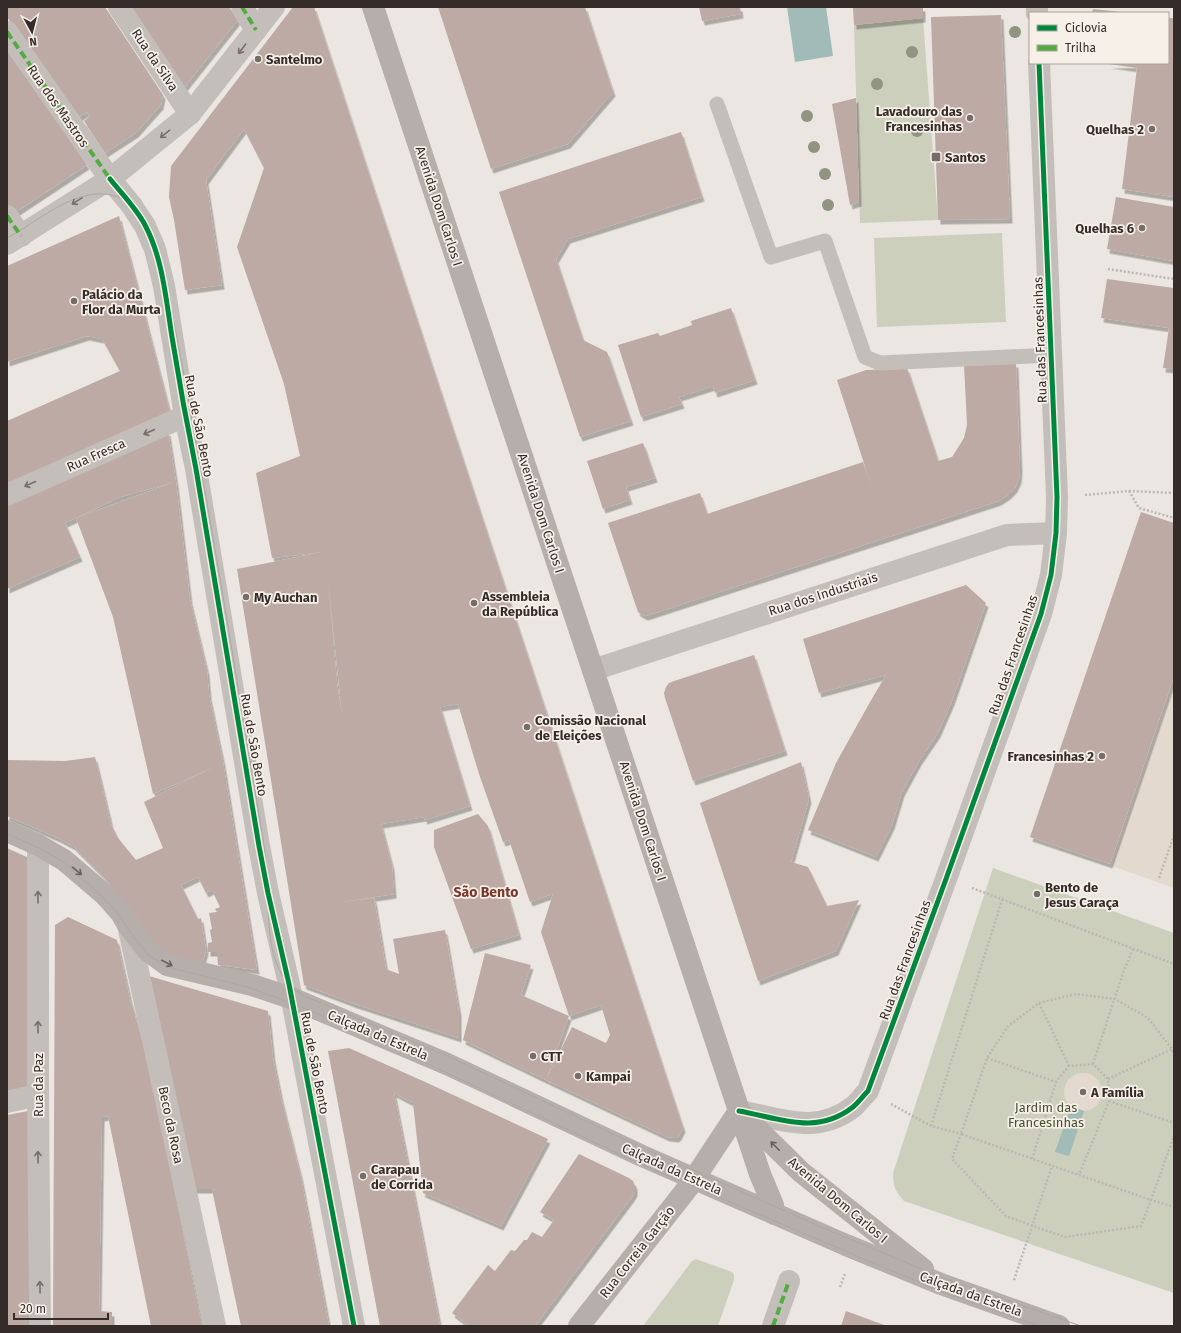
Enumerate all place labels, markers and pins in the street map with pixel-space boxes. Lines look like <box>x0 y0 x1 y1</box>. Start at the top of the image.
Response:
place label: Santelmo <box>266 52 323 67</box>
marker: Santelmo <box>253 54 263 64</box>
place label: Lavadouro das Francesinhas <box>876 104 963 134</box>
marker: Lavadouro das Francesinhas <box>965 113 975 123</box>
place label: Quelhas 2 <box>1086 122 1144 137</box>
marker: Quelhas 2 <box>1147 124 1157 134</box>
place label: Santos <box>945 150 986 165</box>
marker: Santos <box>930 151 942 163</box>
place label: Quelhas 6 <box>1075 221 1134 236</box>
marker: Quelhas 6 <box>1137 223 1147 233</box>
place label: Palácio da Flor da Murta <box>82 287 161 317</box>
marker: Palácio da Flor da Murta <box>69 296 79 306</box>
place label: Assembleia da República <box>481 589 559 619</box>
place label: My Auchan <box>254 590 318 605</box>
marker: My Auchan <box>241 592 251 602</box>
marker: Assembleia da República <box>469 598 479 608</box>
place label: Comissão Nacional de Eleições <box>535 713 646 744</box>
marker: Comissão Nacional de Eleições <box>522 722 532 732</box>
place label: Francesinhas 2 <box>1008 749 1094 764</box>
marker: Francesinhas 2 <box>1097 751 1107 761</box>
place label: Bento de Jesus Caraça <box>1044 880 1119 911</box>
marker: Bento de Jesus Caraça <box>1032 889 1042 899</box>
place label: CTT <box>541 1049 562 1064</box>
marker: CTT <box>528 1051 538 1061</box>
place label: Kampai <box>586 1069 631 1084</box>
marker: Kampai <box>573 1071 583 1081</box>
place label: A Família <box>1090 1085 1144 1100</box>
marker: A Família <box>1078 1087 1088 1097</box>
place label: Carapau de Corrida <box>371 1162 433 1192</box>
marker: Carapau de Corrida <box>358 1171 368 1181</box>

